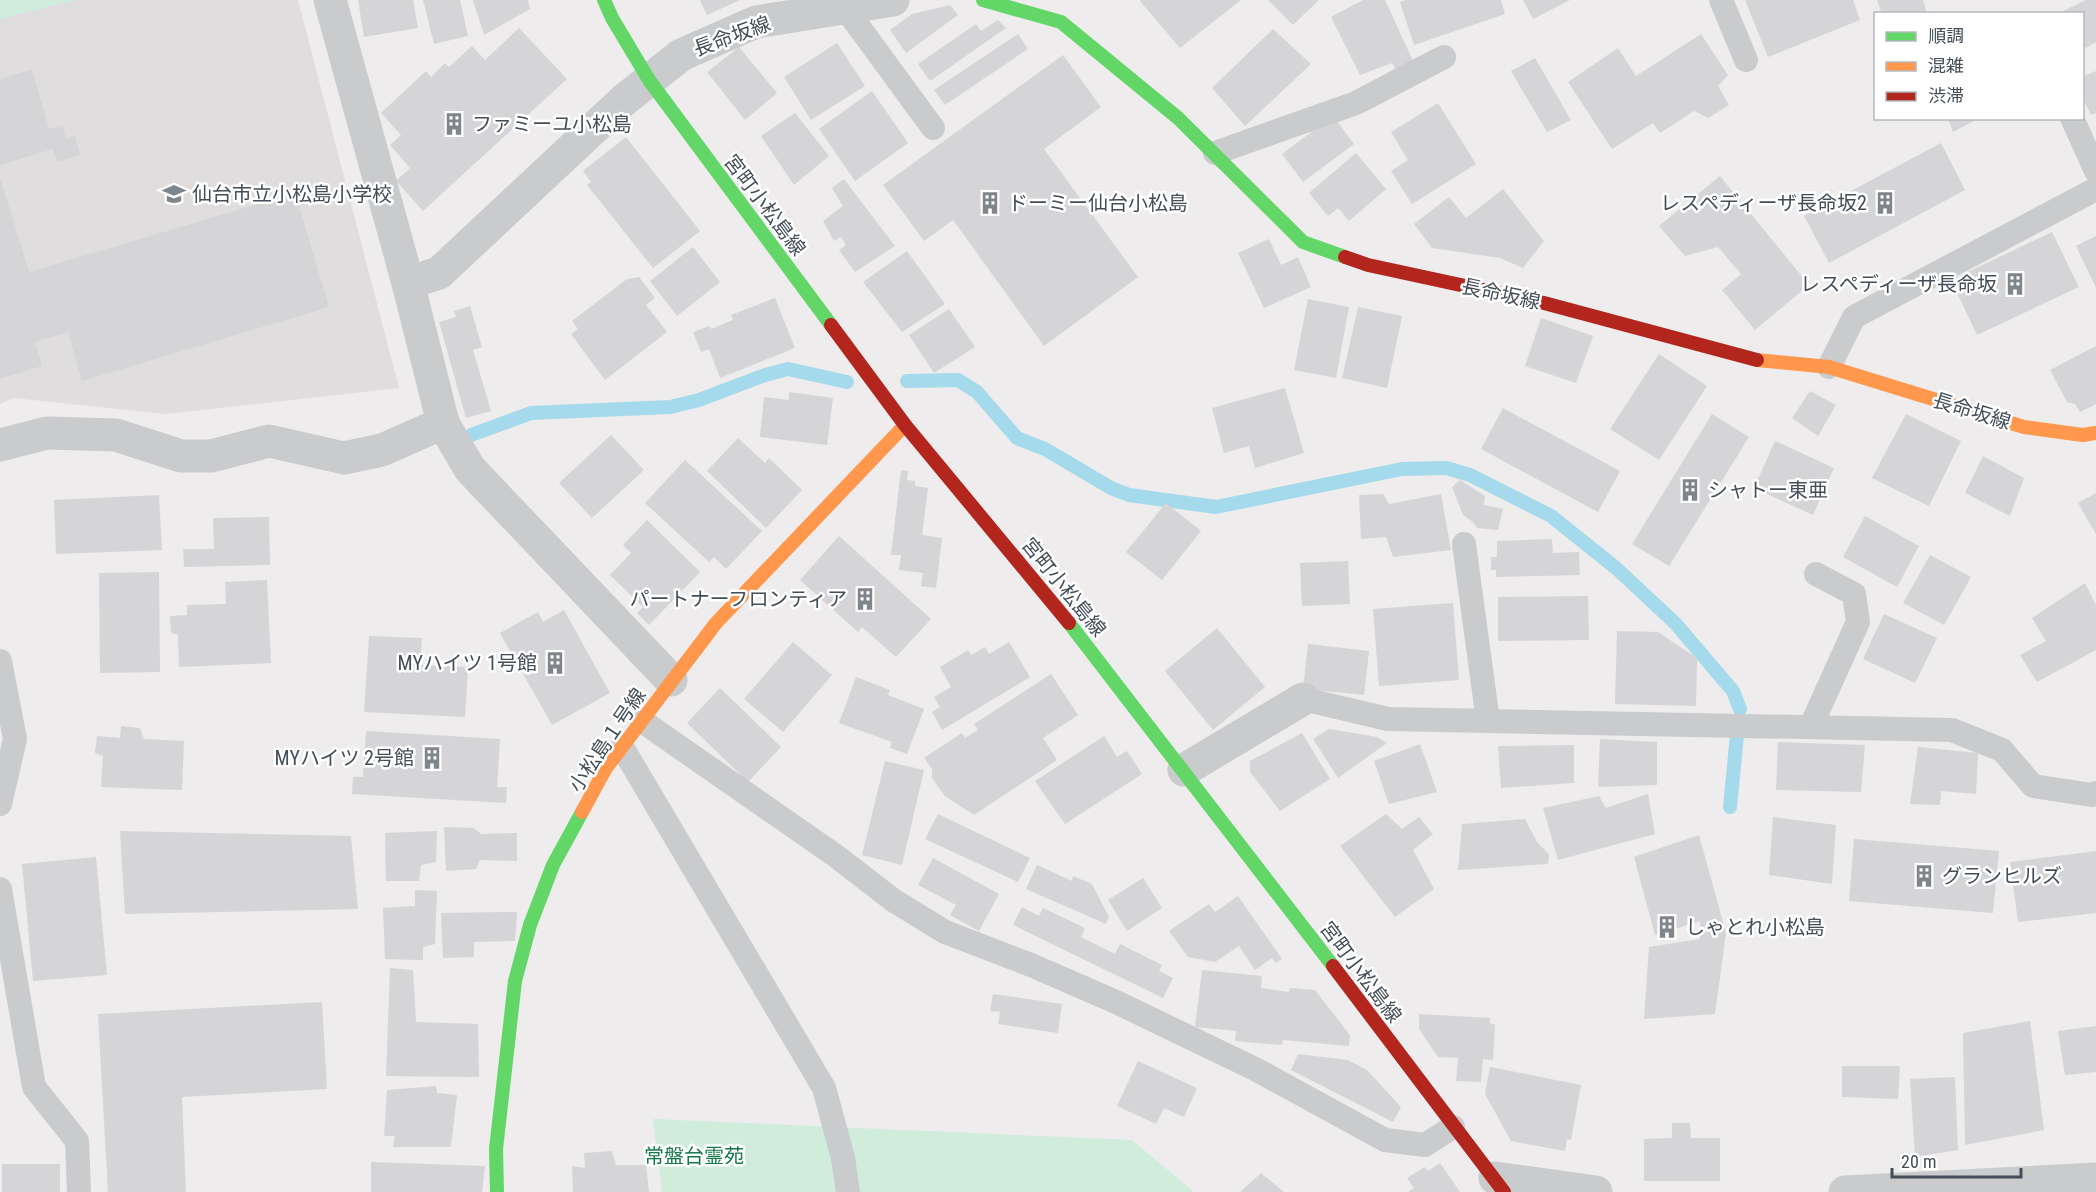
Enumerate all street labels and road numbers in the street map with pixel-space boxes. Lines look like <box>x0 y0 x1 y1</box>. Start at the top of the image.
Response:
street label: 長命坂線 <box>690 11 774 61</box>
street label: 宮町小松島線 <box>719 150 811 260</box>
street label: 長命坂線 <box>1459 274 1543 314</box>
street label: 長命坂線 <box>1930 388 2014 434</box>
street label: 宮町小松島線 <box>1017 533 1111 641</box>
street label: 小松島１号線 <box>563 684 651 796</box>
street label: 宮町小松島線 <box>1315 917 1407 1027</box>

